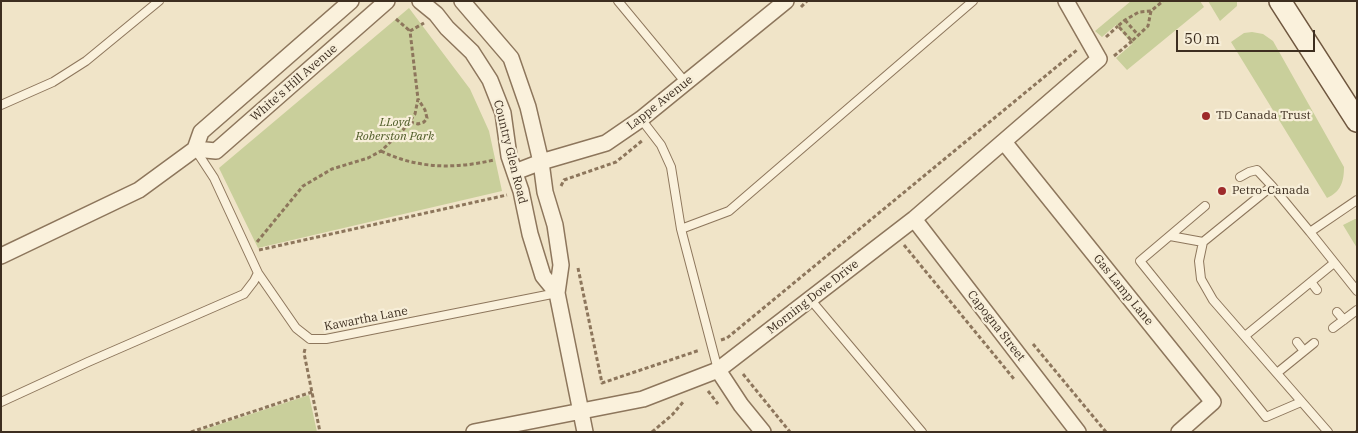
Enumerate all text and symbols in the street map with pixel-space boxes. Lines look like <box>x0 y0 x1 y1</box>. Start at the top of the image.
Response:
scale bar <box>1178 20 1317 52</box>
text: 50 m <box>1184 29 1220 48</box>
street label: White's Hill Avenue <box>248 41 340 125</box>
street label: Lappe Avenue <box>624 73 696 133</box>
street label: Country Glen Road <box>490 99 530 205</box>
place label: TD Canada Trust <box>1216 109 1311 123</box>
marker: TD Canada Trust <box>1200 110 1212 122</box>
park label: LLoyd Roberston Park <box>356 116 434 144</box>
place label: Petro-Canada <box>1232 184 1309 198</box>
marker: Petro-Canada <box>1216 185 1228 197</box>
street label: Gas Lamp Lane <box>1090 252 1156 328</box>
street label: Morning Dove Drive <box>764 257 862 337</box>
street label: Capogna Street <box>964 288 1028 364</box>
street label: Kawartha Lane <box>323 304 409 334</box>

